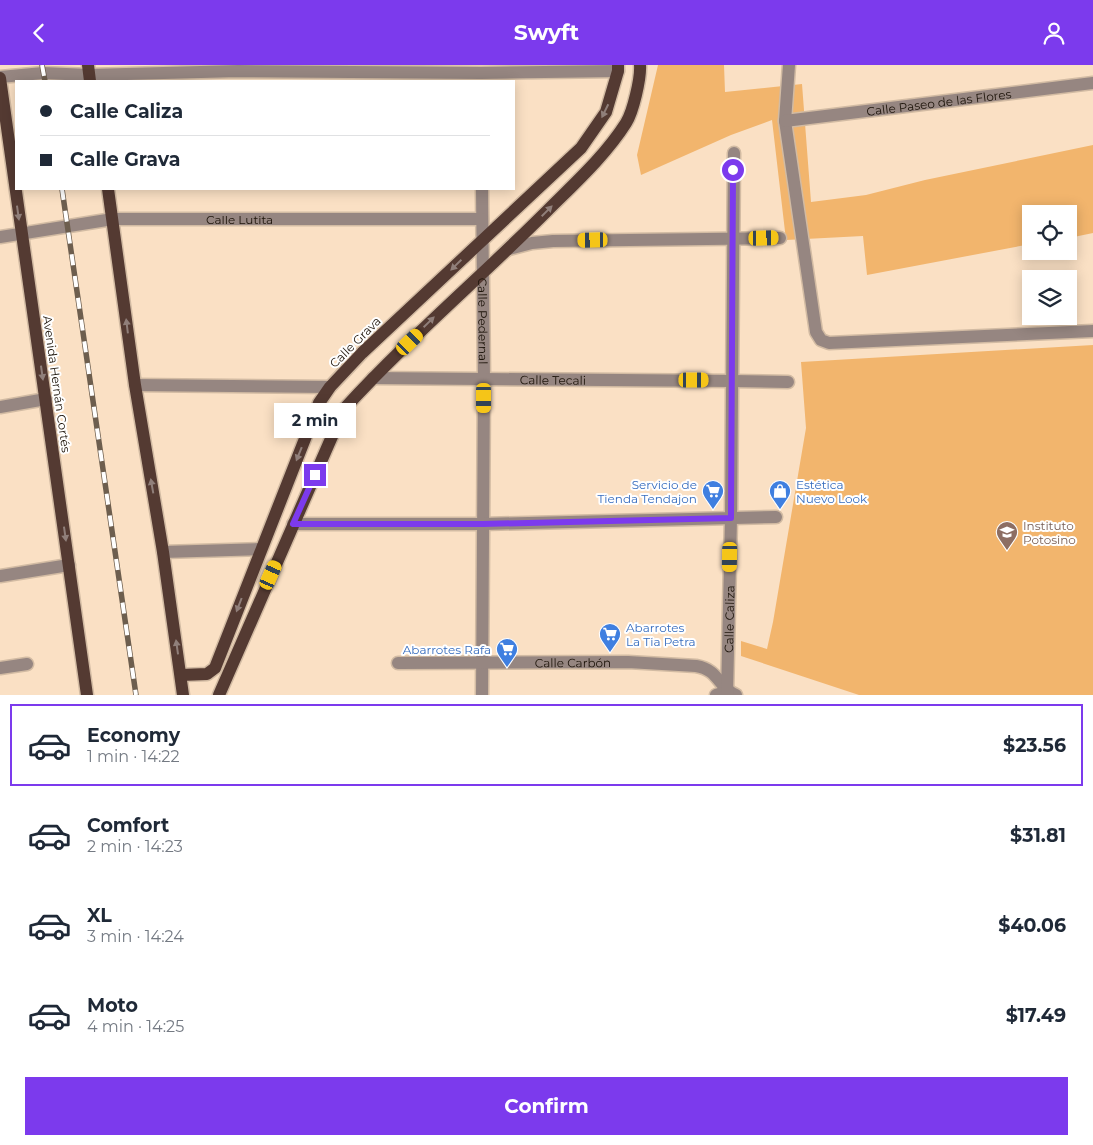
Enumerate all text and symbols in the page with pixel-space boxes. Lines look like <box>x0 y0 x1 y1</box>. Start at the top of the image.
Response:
icon: back <box>25 19 53 47</box>
text: Swyft <box>514 19 579 46</box>
icon: person <box>1040 19 1068 47</box>
street label: Calle Paseo de las Flores <box>866 86 1012 118</box>
text: Calle Caliza <box>70 100 183 123</box>
one-way arrow <box>601 104 609 119</box>
text: Calle Grava <box>70 148 181 171</box>
route start <box>722 159 744 181</box>
one-way arrow <box>15 205 23 221</box>
one-way arrow <box>541 205 553 217</box>
map controls <box>1022 205 1077 325</box>
button: locate <box>1022 205 1077 260</box>
street label: Calle Lutita <box>206 212 273 227</box>
car <box>748 230 779 246</box>
car <box>577 232 608 248</box>
one-way arrow <box>450 259 462 271</box>
button: layers <box>1022 270 1077 325</box>
street label: Calle Pedernal <box>475 278 491 364</box>
street label: Calle Grava <box>326 313 384 371</box>
street label: Avenida Hernán Cortés <box>40 315 74 454</box>
one-way arrow <box>423 316 435 328</box>
one-way arrow <box>123 317 131 333</box>
car <box>393 326 426 358</box>
one-way arrow <box>38 366 46 382</box>
street label: Calle Tecali <box>520 372 586 387</box>
car <box>679 373 709 388</box>
car <box>476 383 491 413</box>
callout: 2 min <box>274 403 356 437</box>
text: 2 min <box>292 411 338 430</box>
one-way arrow <box>294 447 302 461</box>
route end <box>304 464 326 486</box>
place label: Servicio de Tienda Tendajon <box>597 477 697 506</box>
place label: Estética Nuevo Look <box>796 477 868 506</box>
one-way arrow <box>148 478 156 494</box>
supermarket icon: Servicio de Tienda Tendajon <box>701 479 725 510</box>
shop icon: Estética Nuevo Look <box>768 479 792 510</box>
place label: Instituto Potosino <box>1023 518 1076 547</box>
school or university icon: Instituto Potosino <box>995 520 1019 551</box>
one-way arrow <box>61 527 69 543</box>
car <box>722 542 737 572</box>
car <box>258 558 283 592</box>
street label: Calle Caliza <box>720 585 737 653</box>
one-way arrow <box>235 598 242 613</box>
place label: Abarrotes La Tia Petra <box>626 620 696 649</box>
supermarket icon: Abarrotes La Tia Petra <box>598 622 622 653</box>
supermarket icon: Abarrotes Rafa <box>495 637 519 668</box>
one-way arrow <box>172 638 180 654</box>
place label: Abarrotes Rafa <box>403 642 491 657</box>
street label: Calle Carbón <box>535 655 611 670</box>
icon: car <box>27 723 72 768</box>
text: Economy <box>87 724 180 747</box>
text: $23.56 <box>1003 734 1066 757</box>
text: 1 min · 14:22 <box>87 747 180 766</box>
icon: car <box>27 813 72 858</box>
text: Comfort <box>87 814 169 837</box>
text: $31.81 <box>1010 824 1066 847</box>
text: 2 min · 14:23 <box>87 837 183 856</box>
icon: car <box>27 903 72 948</box>
text: XL <box>87 904 112 927</box>
text: $40.06 <box>998 914 1066 937</box>
text: 3 min · 14:24 <box>87 927 184 946</box>
icon: car <box>27 993 72 1038</box>
text: Moto <box>87 994 138 1017</box>
text: $17.49 <box>1006 1004 1066 1027</box>
text: 4 min · 14:25 <box>87 1017 184 1036</box>
button: Confirm <box>25 1077 1068 1135</box>

